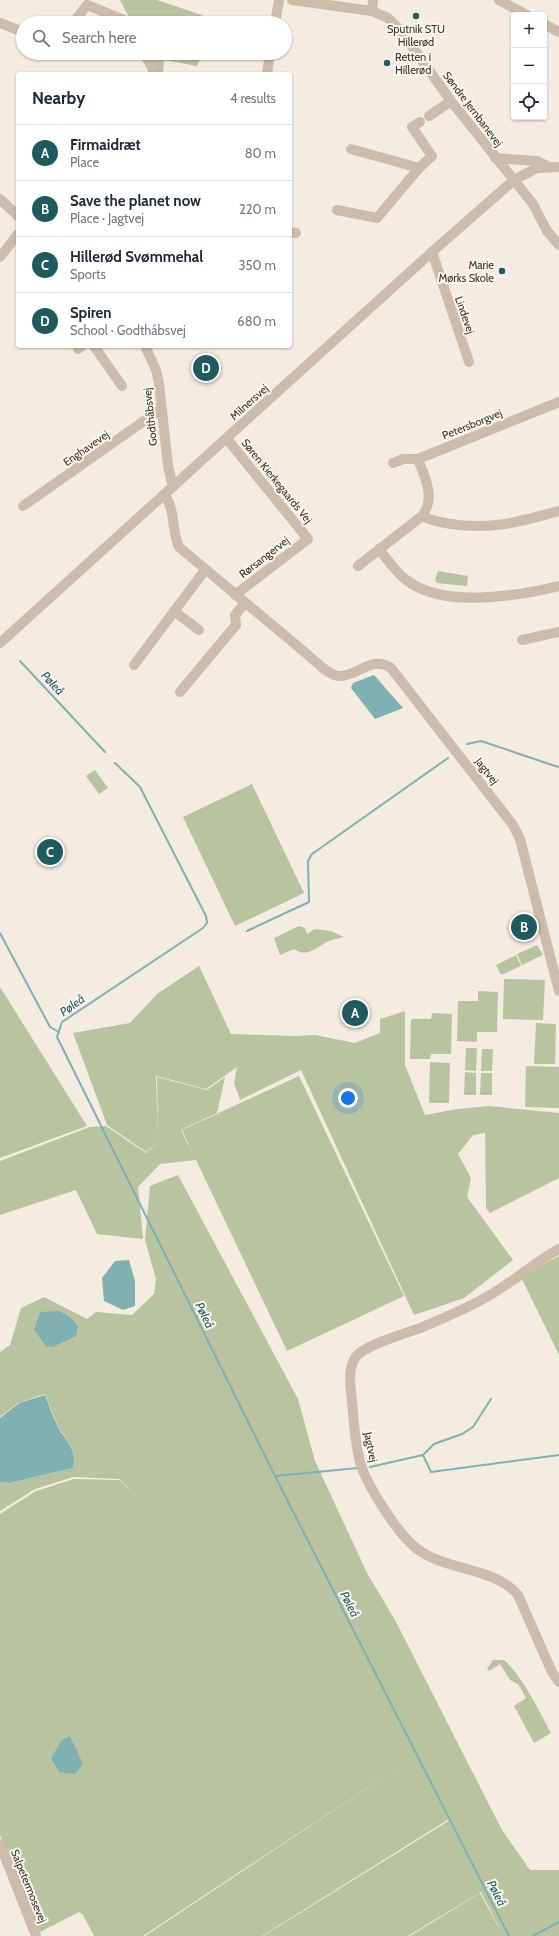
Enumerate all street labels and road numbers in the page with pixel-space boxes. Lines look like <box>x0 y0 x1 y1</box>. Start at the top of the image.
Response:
street label: Søndre Jernbanevej <box>440 69 506 149</box>
street label: Lindevej <box>452 294 478 336</box>
street label: Milnersvej <box>227 381 271 423</box>
street label: Godthåbsvej <box>140 387 160 447</box>
street label: Petersborgvej <box>440 406 504 442</box>
street label: Enghavevej <box>60 427 112 469</box>
street label: Søren Kierkegaards Vej <box>239 436 315 526</box>
street label: Rørsangervej <box>236 533 292 581</box>
street label: Jagtvej <box>471 754 502 787</box>
street label: Jagtvej <box>361 1430 381 1463</box>
street label: Salpetermosevej <box>8 1847 50 1925</box>

